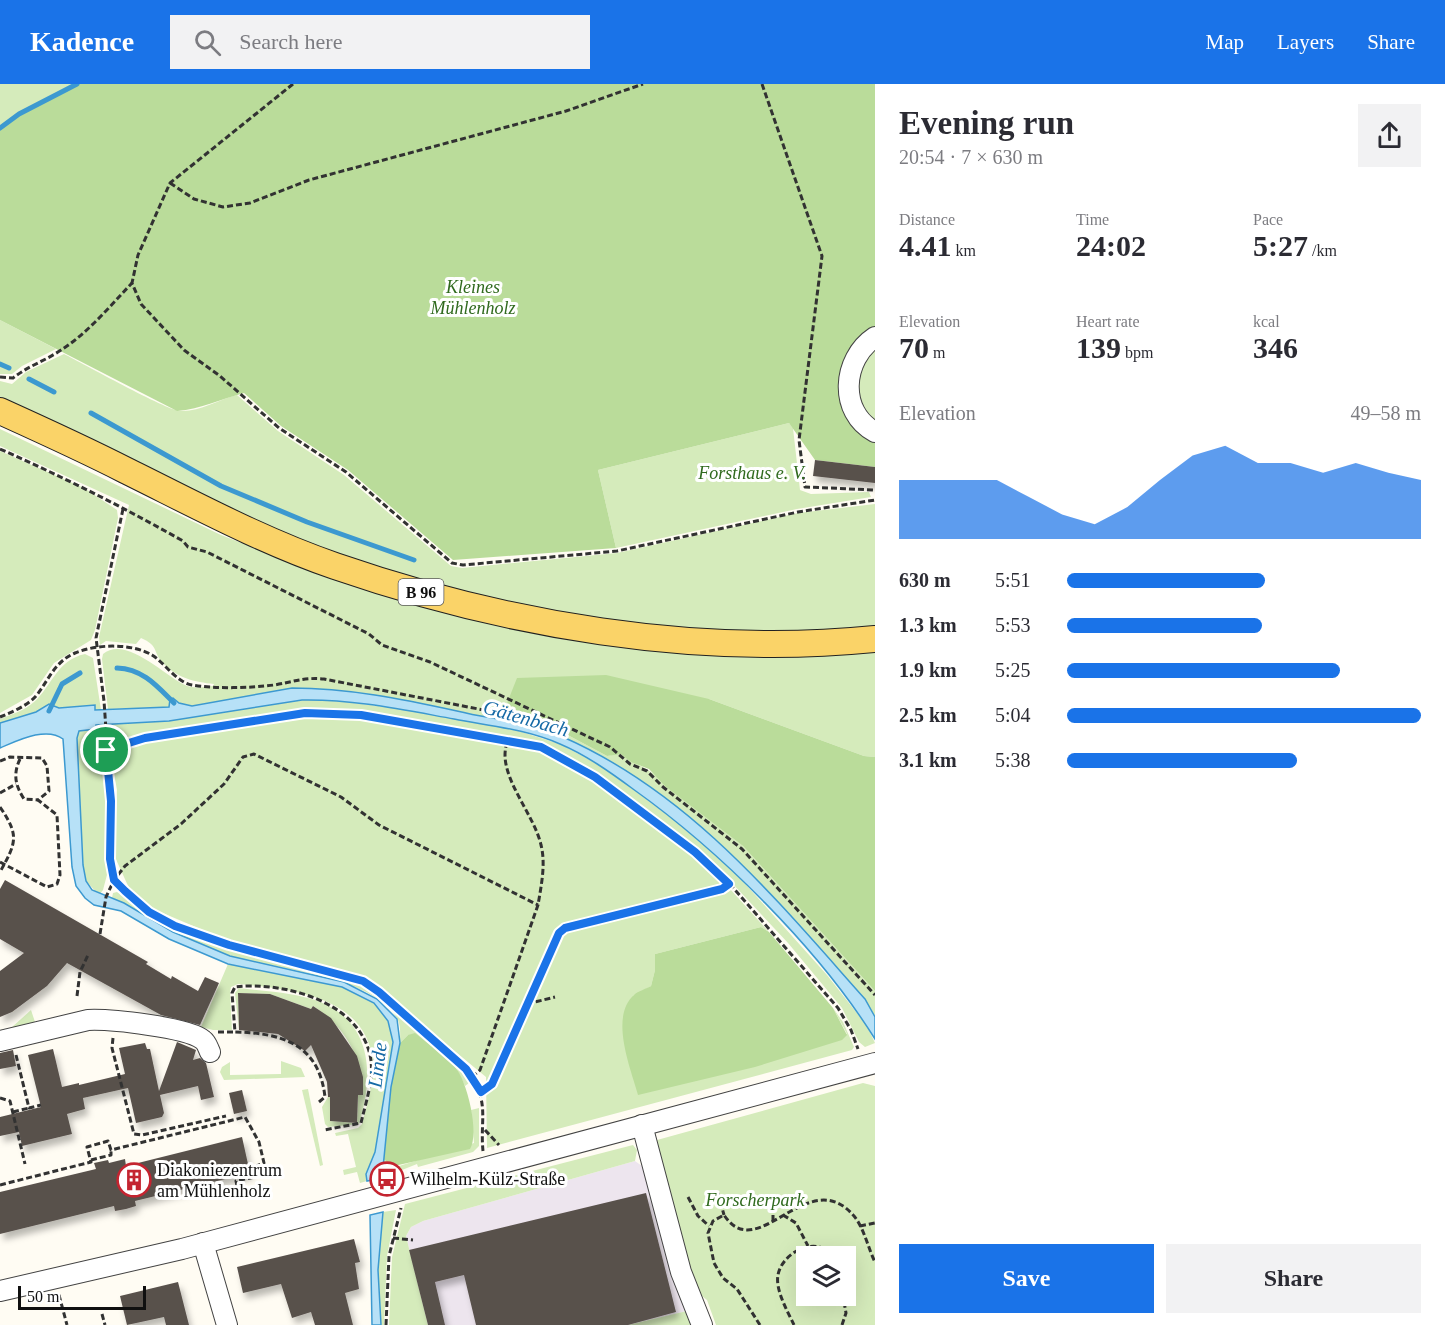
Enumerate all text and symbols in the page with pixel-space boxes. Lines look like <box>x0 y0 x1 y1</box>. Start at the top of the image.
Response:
search box <box>170 15 590 69</box>
text: Kadence <box>30 26 134 57</box>
icon: search <box>191 26 224 59</box>
text: Search here <box>239 29 342 54</box>
text: Map <box>1206 30 1244 54</box>
text: Layers <box>1277 30 1334 54</box>
text: Share <box>1367 30 1415 54</box>
button: share <box>1358 104 1421 167</box>
text: Evening run <box>899 105 1074 141</box>
text: 20:54 · 7 × 630 m <box>899 146 1043 168</box>
text: Distance <box>899 211 955 228</box>
text: Time <box>1076 211 1109 228</box>
text: Pace <box>1253 211 1283 228</box>
text: 4.41 <box>899 229 952 262</box>
text: 24:02 <box>1076 229 1146 262</box>
text: 5:27 <box>1253 229 1308 262</box>
text: km <box>952 242 976 259</box>
text: /km <box>1308 242 1337 259</box>
park label: Kleines Mühlenholz <box>430 277 516 318</box>
text: Elevation <box>899 313 960 330</box>
text: Heart rate <box>1076 313 1140 330</box>
text: kcal <box>1253 313 1280 330</box>
text: 70 <box>899 331 929 364</box>
text: 139 <box>1076 331 1121 364</box>
text: 346 <box>1253 331 1298 364</box>
text: m <box>929 344 945 361</box>
text: bpm <box>1121 344 1153 361</box>
text: Elevation <box>899 402 976 424</box>
text: 49–58 m <box>1350 402 1421 424</box>
park label: Forsthaus e. V. <box>697 463 806 483</box>
text: 630 m <box>899 569 951 591</box>
text: 5:51 <box>995 569 1031 591</box>
road number: B 96 <box>398 579 444 605</box>
text: 1.3 km <box>899 614 957 636</box>
text: 5:53 <box>995 614 1031 636</box>
text: 1.9 km <box>899 659 957 681</box>
text: 5:25 <box>995 659 1031 681</box>
water label: Gätenbach <box>481 695 571 741</box>
text: 2.5 km <box>899 704 957 726</box>
text: 5:04 <box>995 704 1031 726</box>
pin <box>80 724 131 775</box>
icon: arrive <box>89 733 122 766</box>
text: 3.1 km <box>899 749 957 771</box>
text: 5:38 <box>995 749 1031 771</box>
water label: Linde <box>363 1041 391 1090</box>
place label: Diakoniezentrum am Mühlenholz <box>157 1160 282 1201</box>
bus stop icon: Wilhelm-Külz-Straße <box>369 1161 405 1197</box>
building icon: Diakoniezentrum am Mühlenholz <box>116 1162 152 1198</box>
place label: Wilhelm-Külz-Straße <box>410 1169 565 1189</box>
park label: Forscherpark <box>705 1190 806 1210</box>
button: Save <box>899 1244 1154 1313</box>
button: Share <box>1166 1244 1421 1313</box>
map controls <box>796 1246 856 1306</box>
button: layers <box>796 1246 856 1306</box>
scale bar <box>18 1283 146 1310</box>
text: 50 m <box>27 1288 59 1305</box>

